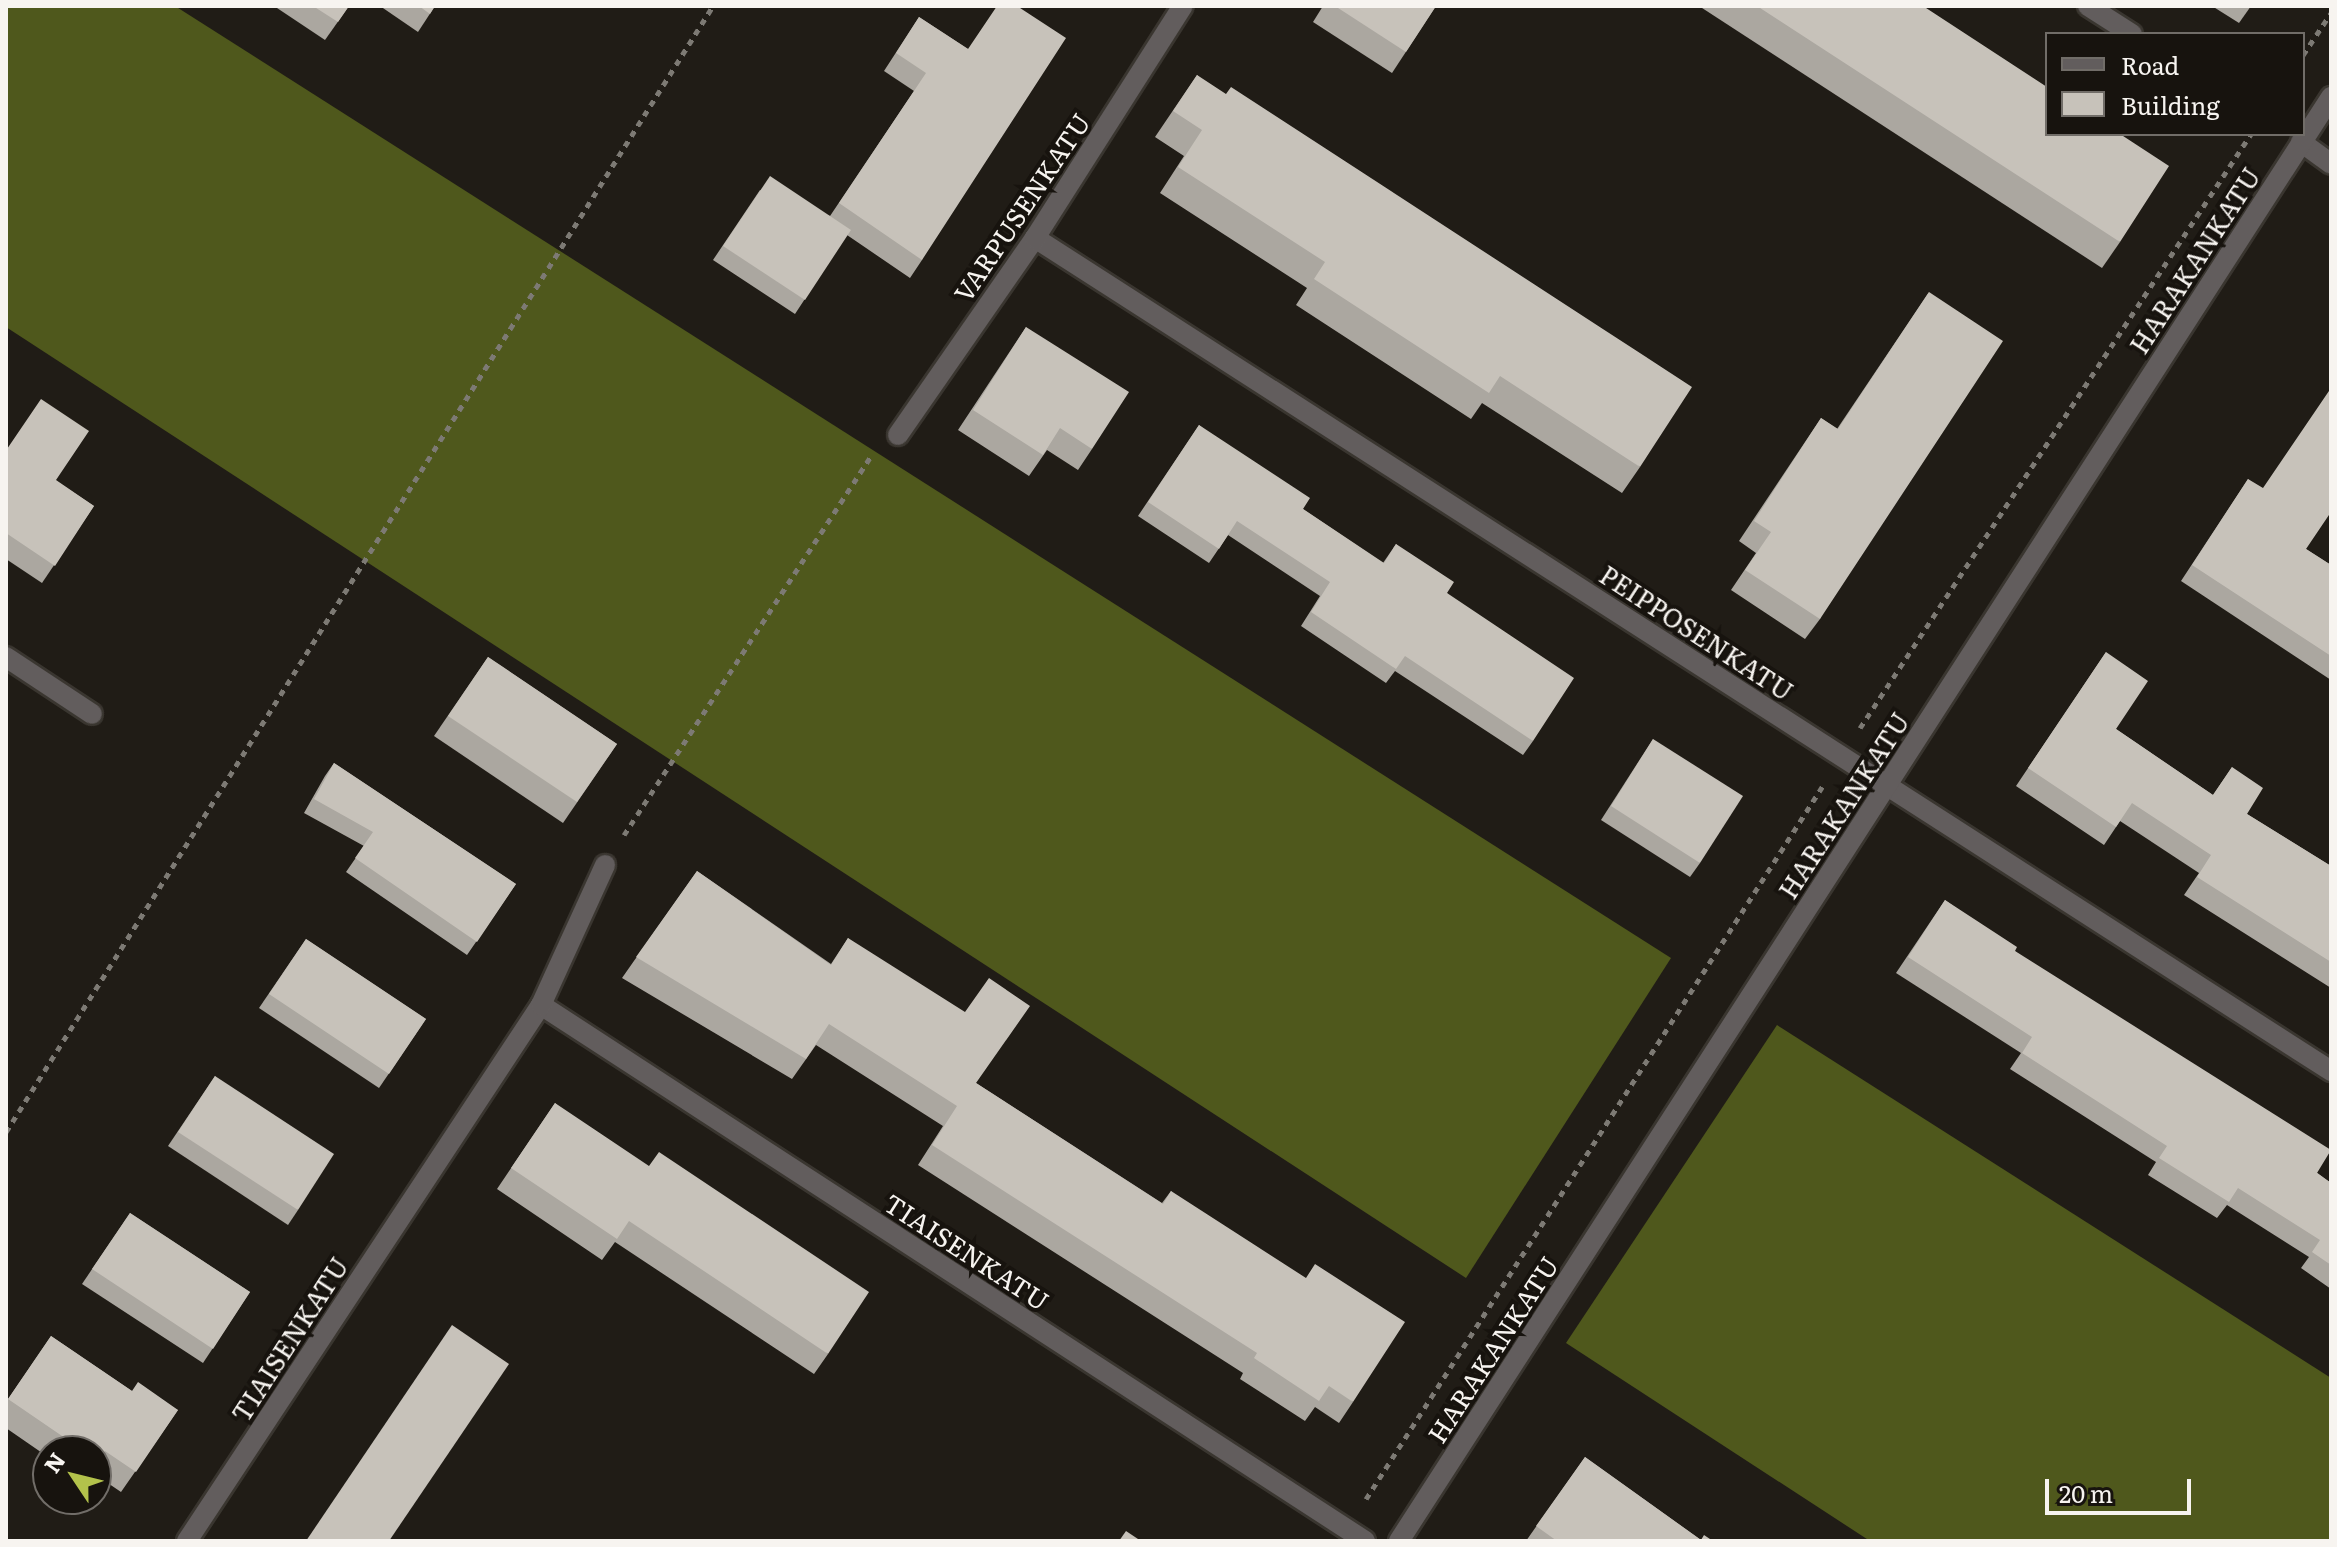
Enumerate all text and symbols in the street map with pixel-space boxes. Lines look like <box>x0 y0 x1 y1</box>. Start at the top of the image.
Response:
legend <box>2045 32 2305 136</box>
text: Road <box>2121 47 2179 82</box>
text: Building <box>2121 87 2220 122</box>
street label: VARPUSENKATU <box>946 107 1096 307</box>
street label: HARAKANKATU <box>2122 161 2266 359</box>
street label: PEIPPOSENKATU <box>1595 558 1799 706</box>
street label: HARAKANKATU <box>1771 706 1915 904</box>
street label: TIAISENKATU <box>879 1186 1055 1316</box>
street label: HARAKANKATU <box>1420 1250 1564 1448</box>
street label: TIAISENKATU <box>224 1251 354 1427</box>
north arrow <box>32 1435 112 1515</box>
text: N <box>35 1445 72 1479</box>
scale bar <box>2049 1463 2195 1513</box>
text: 20 m <box>2059 1475 2113 1510</box>

